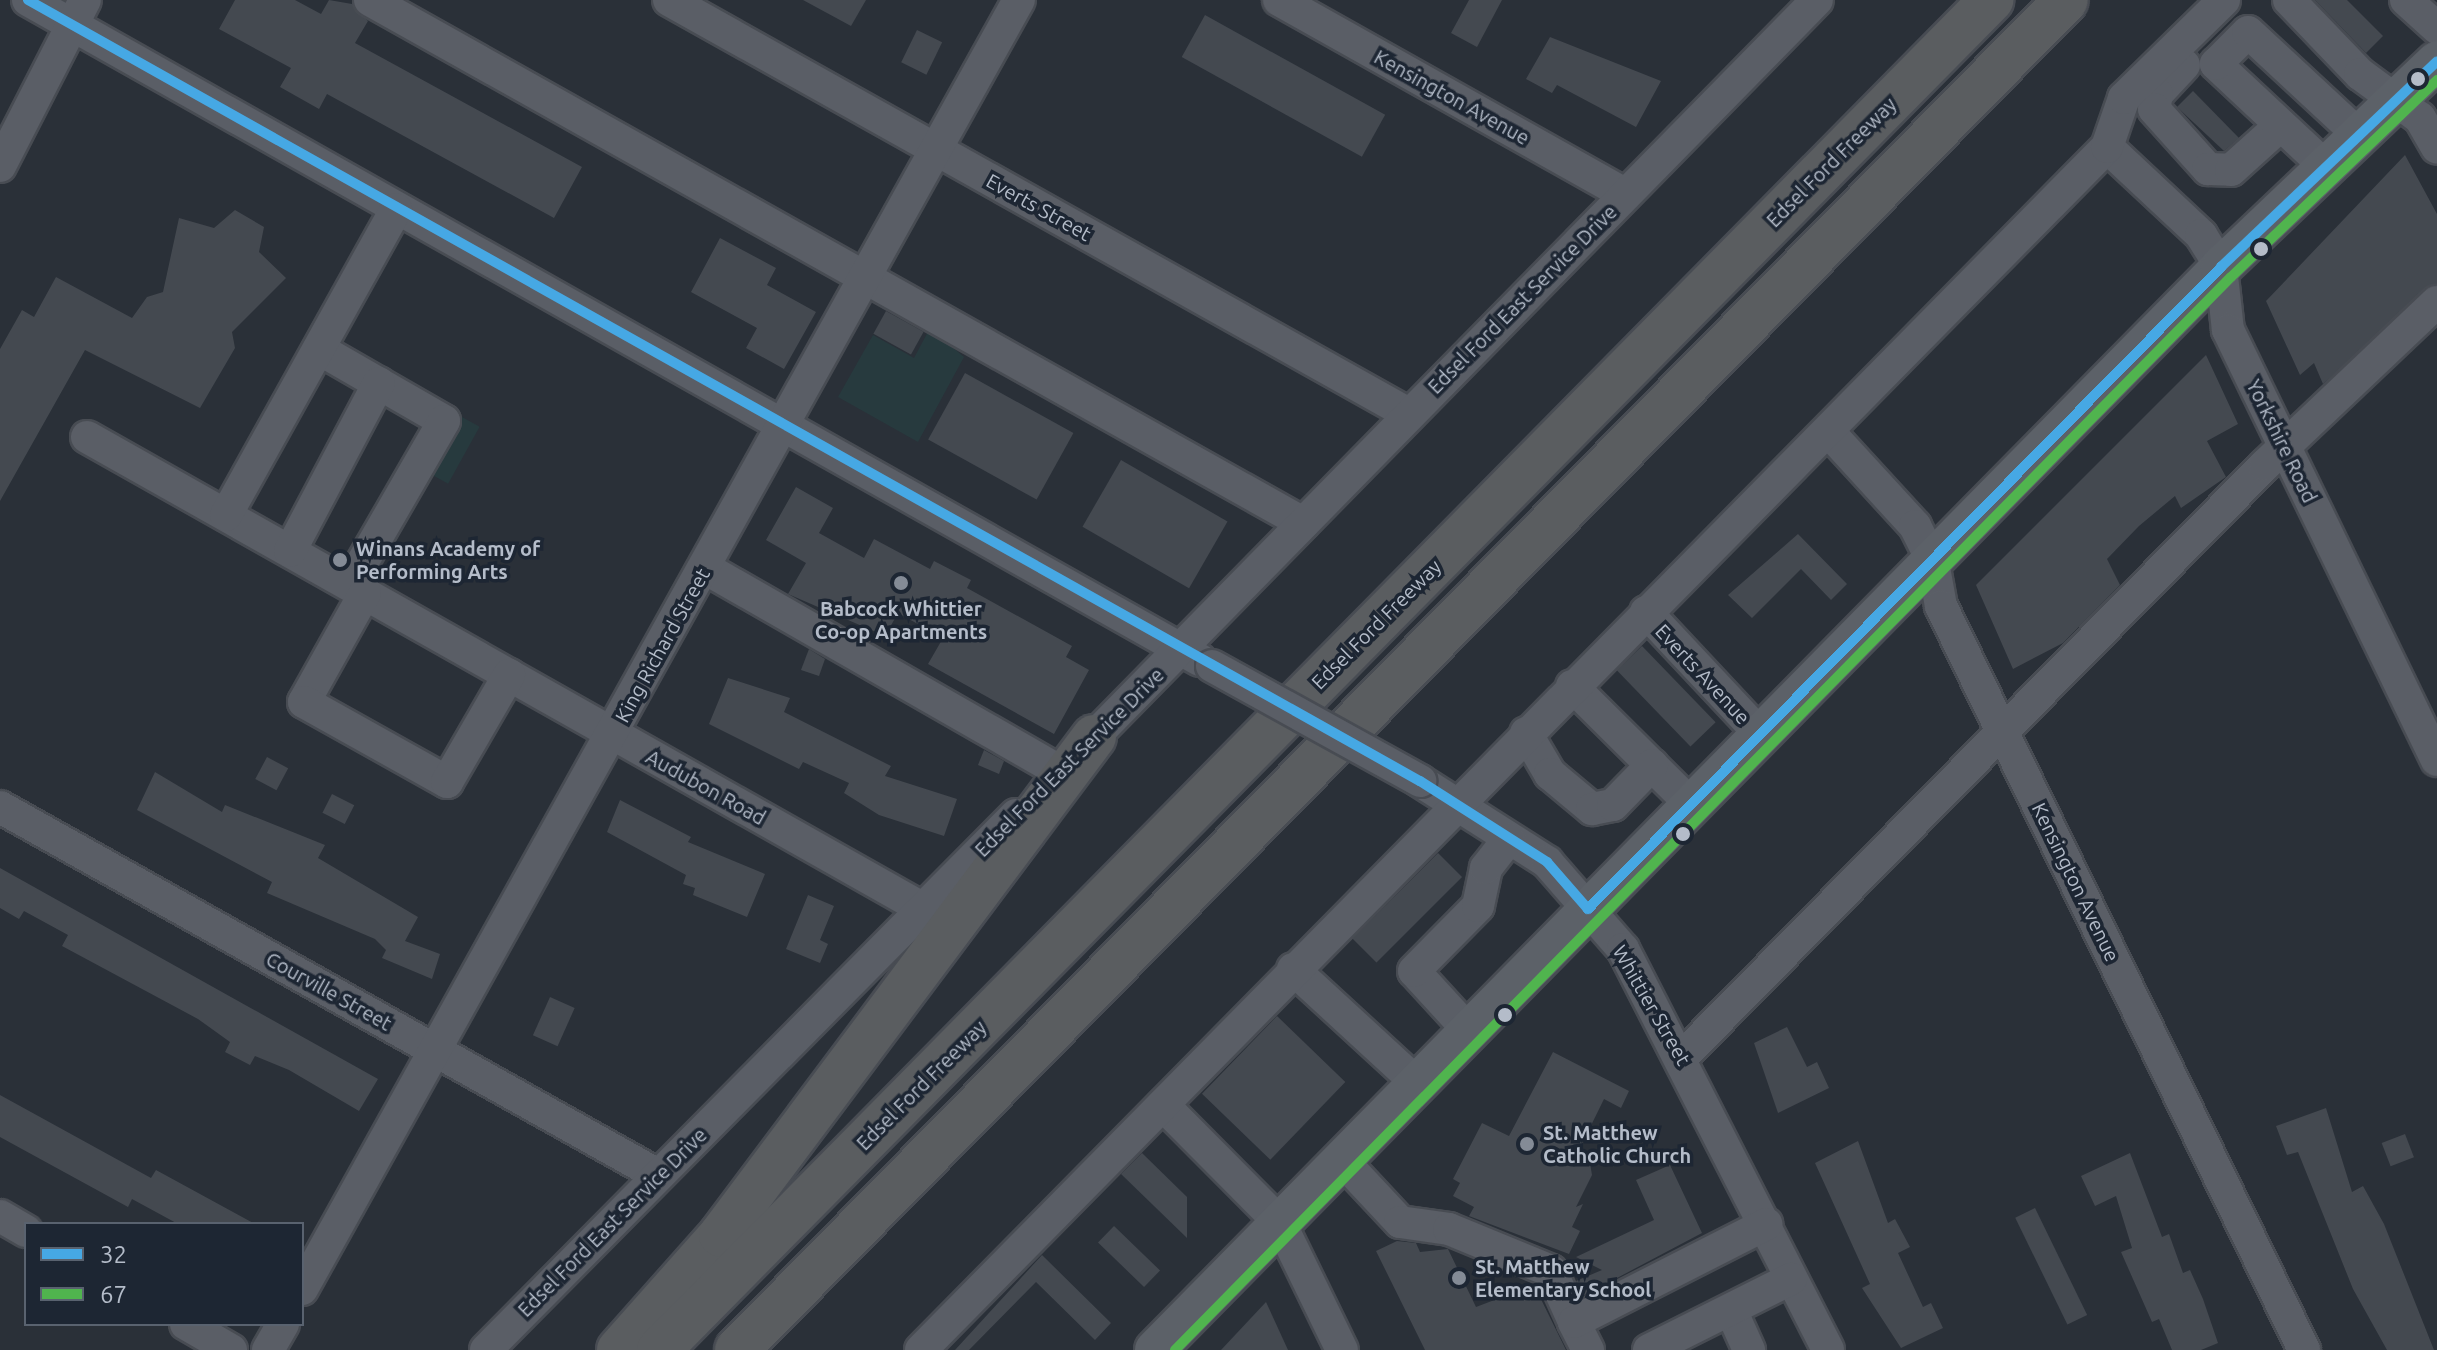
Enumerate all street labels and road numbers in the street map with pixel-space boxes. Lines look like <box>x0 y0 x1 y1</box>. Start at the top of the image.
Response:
street label: Kensington Avenue <box>1370 44 1534 150</box>
street label: Edsel Ford Freeway <box>1761 92 1901 232</box>
street label: Everts Street <box>982 168 1096 246</box>
street label: Edsel Ford East Service Drive <box>1423 200 1621 398</box>
street label: Yorkshire Road <box>2242 375 2322 507</box>
street label: Edsel Ford Freeway <box>1306 554 1446 694</box>
street label: King Richard Street <box>610 564 714 726</box>
street label: Everts Avenue <box>1651 619 1755 729</box>
street label: Edsel Ford East Service Drive <box>970 663 1168 861</box>
street label: Audubon Road <box>642 744 770 830</box>
street label: Kensington Avenue <box>2027 799 2125 965</box>
street label: Whittier Street <box>1608 941 1696 1069</box>
street label: Courville Street <box>262 947 396 1035</box>
street label: Edsel Ford Freeway <box>851 1015 991 1155</box>
street label: Edsel Ford East Service Drive <box>513 1123 711 1321</box>

